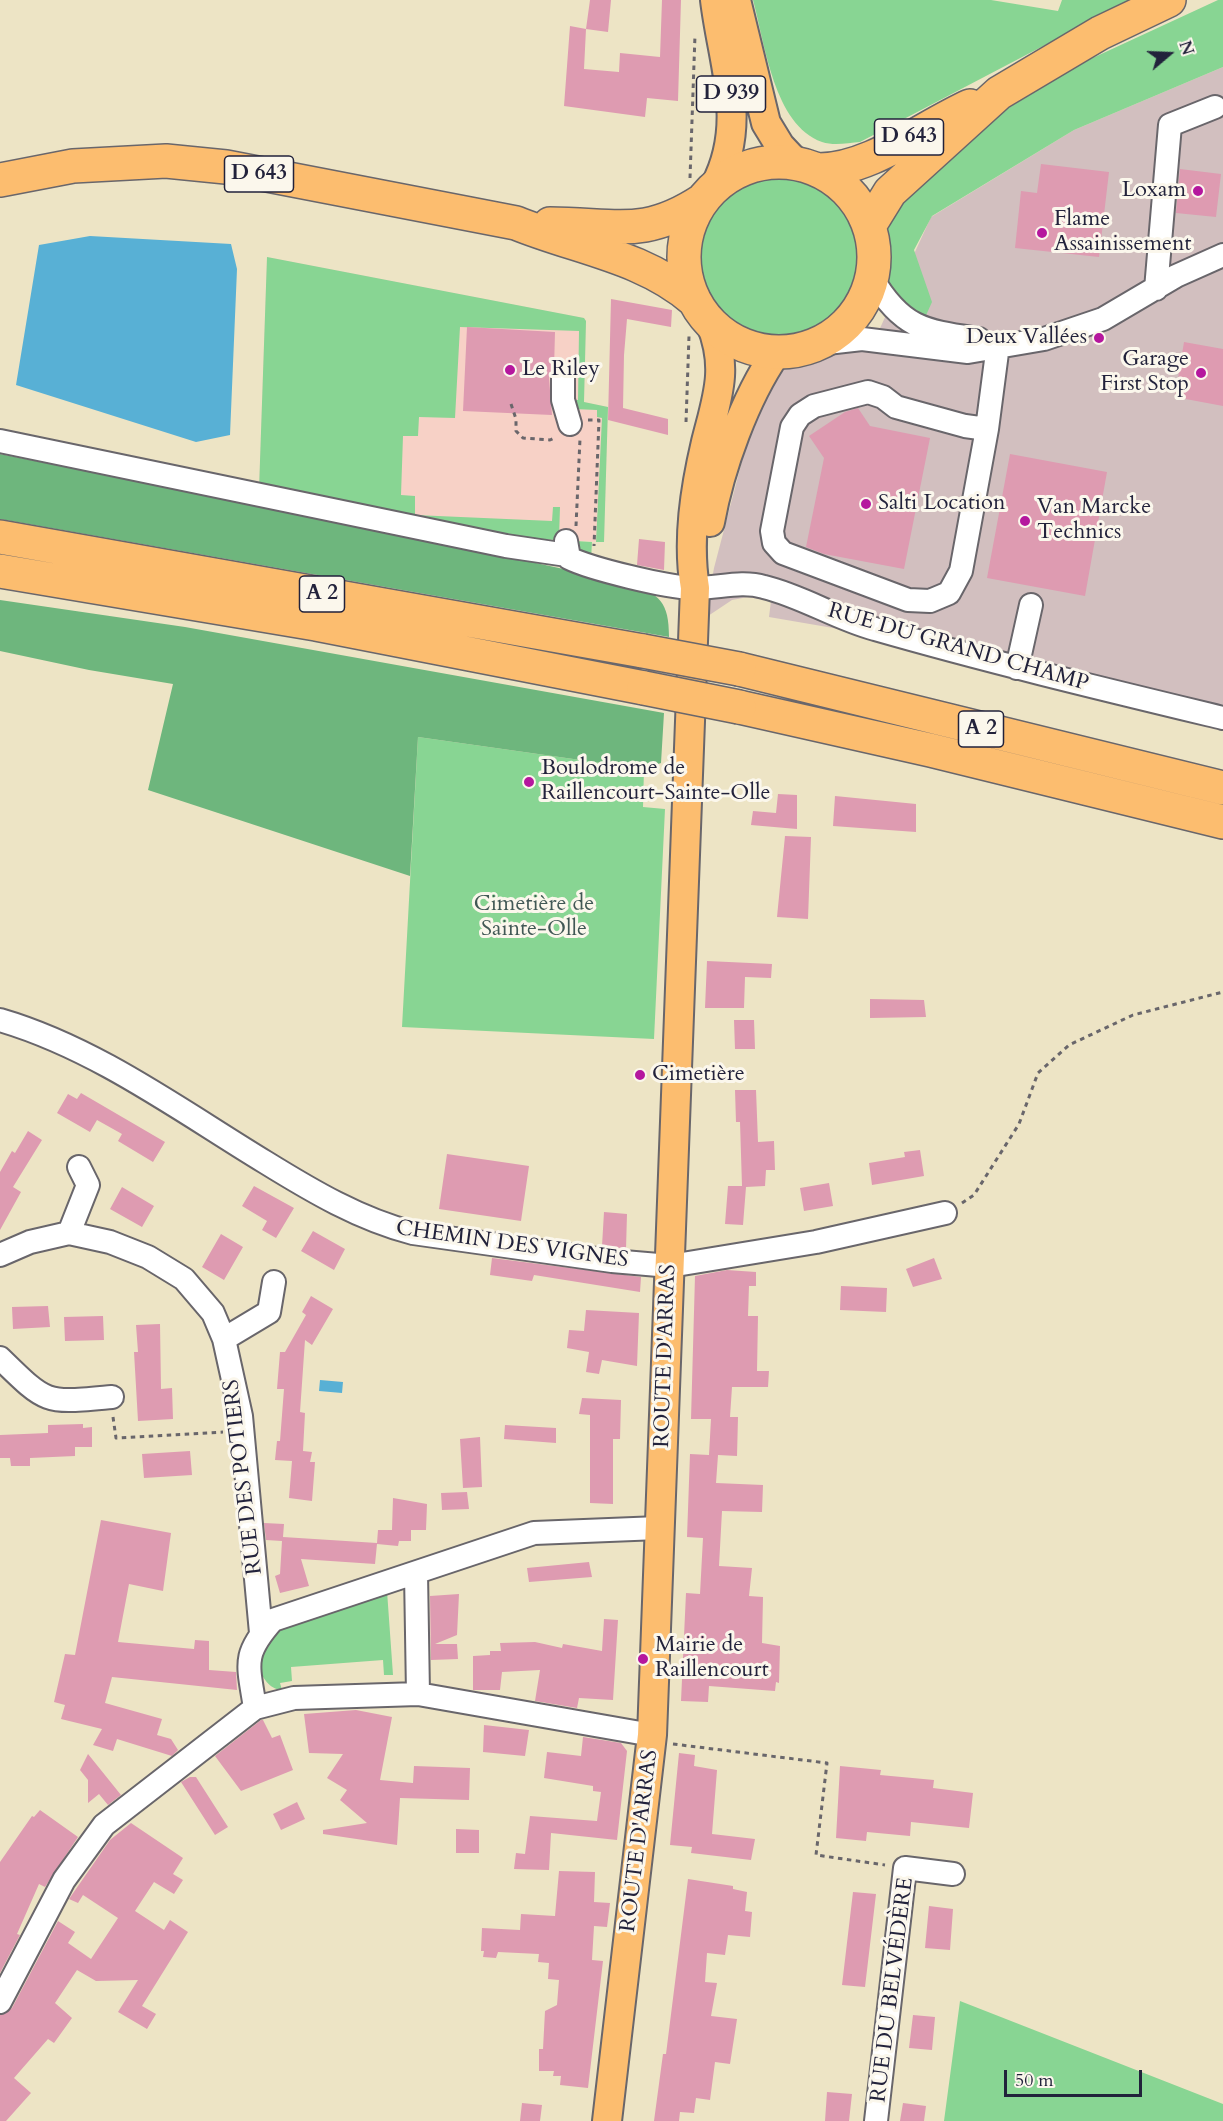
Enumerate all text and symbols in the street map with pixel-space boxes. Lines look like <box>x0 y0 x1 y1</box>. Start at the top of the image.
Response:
north arrow <box>1139 24 1199 84</box>
text: N <box>1173 38 1199 58</box>
road number: D 939 <box>696 76 766 112</box>
road number: D 643 <box>874 119 944 155</box>
road number: D 643 <box>224 156 294 192</box>
place label: Loxam <box>1122 178 1186 204</box>
marker: Loxam <box>1191 184 1205 198</box>
place label: Flame Assainissement <box>1054 207 1192 258</box>
marker: Flame Assainissement <box>1035 226 1049 240</box>
place label: Deux Vallées <box>966 325 1087 351</box>
marker: Deux Vallées <box>1092 331 1106 345</box>
place label: Garage First Stop <box>1100 347 1189 398</box>
place label: Le Riley <box>522 357 600 383</box>
marker: Le Riley <box>503 363 517 377</box>
marker: Garage First Stop <box>1194 366 1208 380</box>
place label: Salti Location <box>878 491 1005 517</box>
place label: Van Marcke Technics <box>1037 495 1151 546</box>
marker: Salti Location <box>859 497 873 511</box>
marker: Van Marcke Technics <box>1018 514 1032 528</box>
road number: A 2 <box>300 576 344 612</box>
street label: RUE DU GRAND CHAMP <box>825 598 1091 698</box>
road number: A 2 <box>958 711 1004 747</box>
place label: Boulodrome de Raillencourt-Sainte-Olle <box>541 756 771 807</box>
marker: Boulodrome de Raillencourt-Sainte-Olle <box>522 775 536 789</box>
park label: Cimetière de Sainte-Olle <box>474 892 594 944</box>
place label: Cimetière <box>652 1062 745 1088</box>
marker: Cimetière <box>633 1068 647 1082</box>
street label: CHEMIN DES VIGNES <box>394 1216 630 1274</box>
street label: ROUTE D'ARRAS <box>650 1264 682 1448</box>
street label: RUE DES POTIERS <box>219 1378 269 1576</box>
place label: Mairie de Raillencourt <box>655 1633 769 1684</box>
marker: Mairie de Raillencourt <box>636 1652 650 1666</box>
street label: ROUTE D'ARRAS <box>616 1748 664 1934</box>
street label: RUE DU BELVÉDÈRE <box>866 1876 920 2104</box>
scale bar <box>1007 2058 1145 2096</box>
text: 50 m <box>1015 2068 1054 2093</box>

